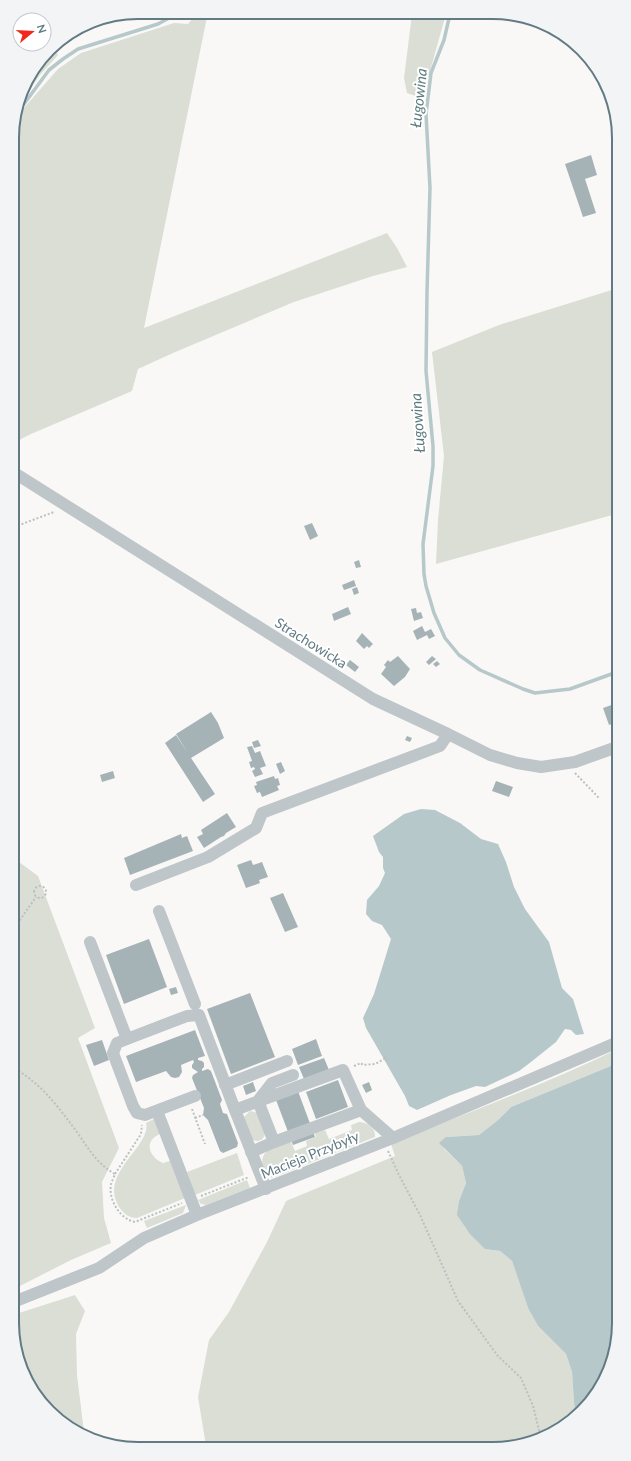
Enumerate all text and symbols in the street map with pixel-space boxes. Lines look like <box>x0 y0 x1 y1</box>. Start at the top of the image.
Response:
north arrow <box>12 12 52 52</box>
text: N <box>34 23 49 35</box>
water label: Ługowina <box>406 67 430 128</box>
water label: Ługowina <box>406 392 428 453</box>
street label: Strachowicka <box>272 614 350 671</box>
street label: Macieja Przybyły <box>258 1127 362 1182</box>

